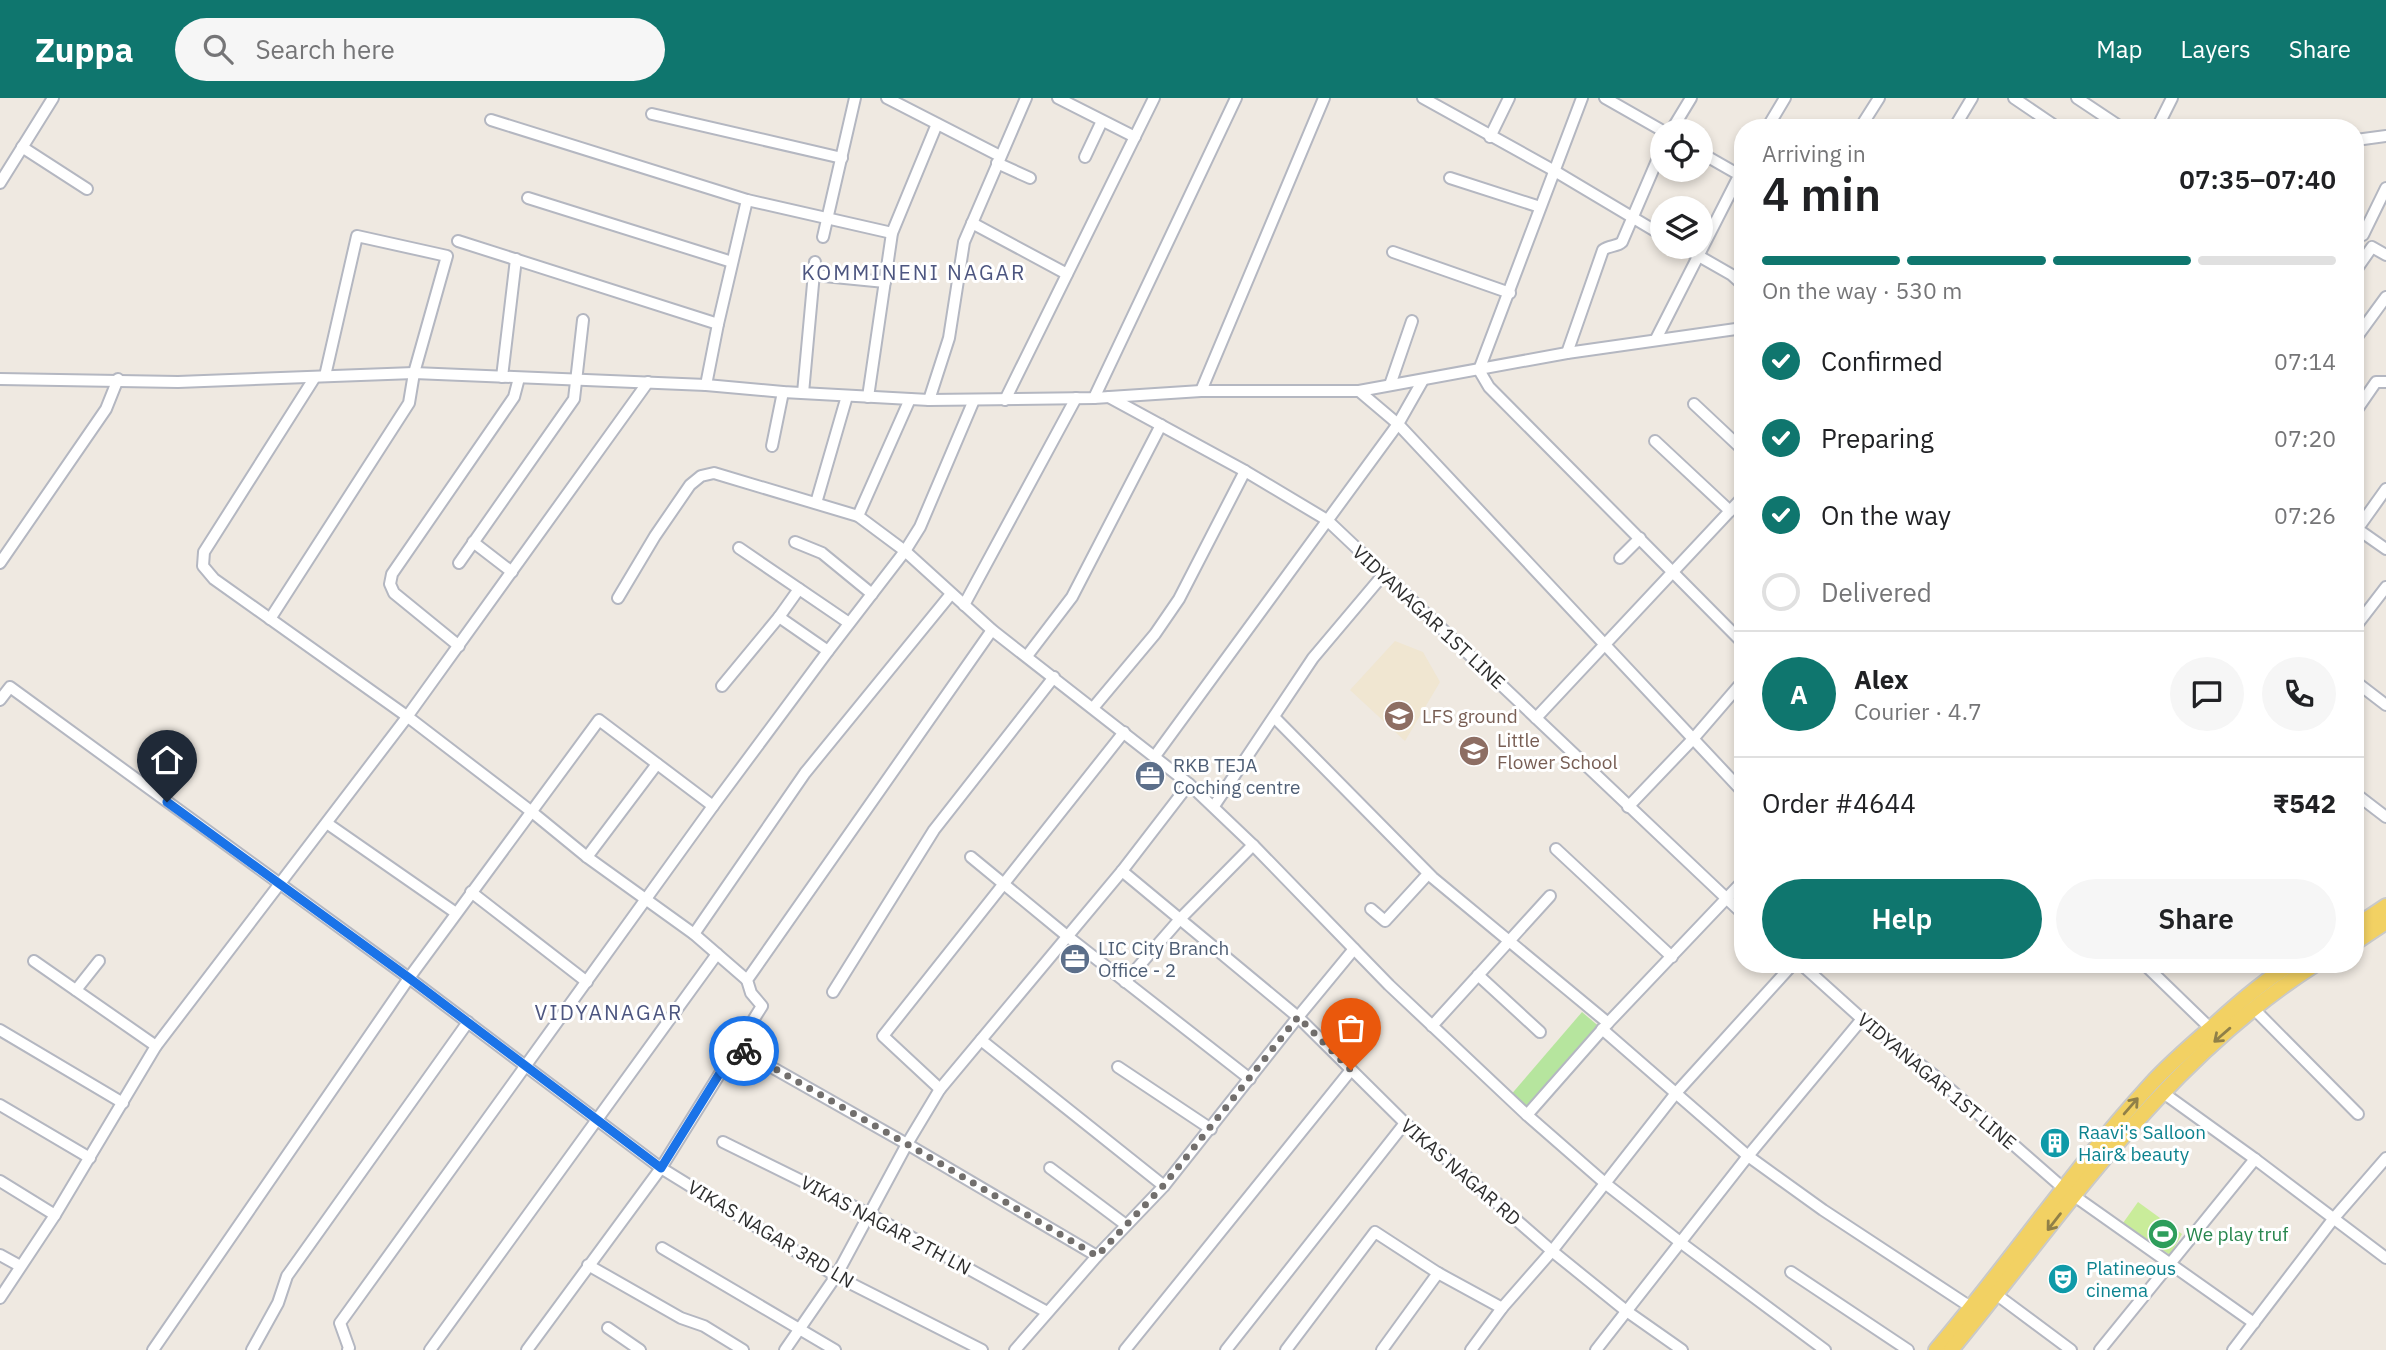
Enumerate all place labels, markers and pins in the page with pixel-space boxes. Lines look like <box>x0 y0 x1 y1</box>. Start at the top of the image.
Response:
school or university icon: LFS ground <box>1382 699 1416 733</box>
place label: LFS ground <box>1422 704 1518 728</box>
place label: Little Flower School <box>1497 728 1618 774</box>
pin <box>137 730 197 802</box>
school or university icon: Little Flower School <box>1457 734 1491 768</box>
place label: RKB TEJA Coching centre <box>1173 753 1301 799</box>
office icon: RKB TEJA Coching centre <box>1133 759 1167 793</box>
place label: LIC City Branch Office - 2 <box>1098 936 1229 982</box>
office icon: LIC City Branch Office - 2 <box>1058 942 1092 976</box>
pin <box>1321 998 1381 1070</box>
place label: Raavi's Salloon Hair& beauty <box>2078 1120 2206 1166</box>
building icon: Raavi's Salloon Hair& beauty <box>2038 1126 2072 1160</box>
sports icon: We play truf <box>2146 1217 2180 1251</box>
place label: We play truf <box>2186 1222 2288 1246</box>
place label: Platineous cinema <box>2086 1256 2176 1302</box>
theatre icon: Platineous cinema <box>2046 1262 2080 1296</box>

